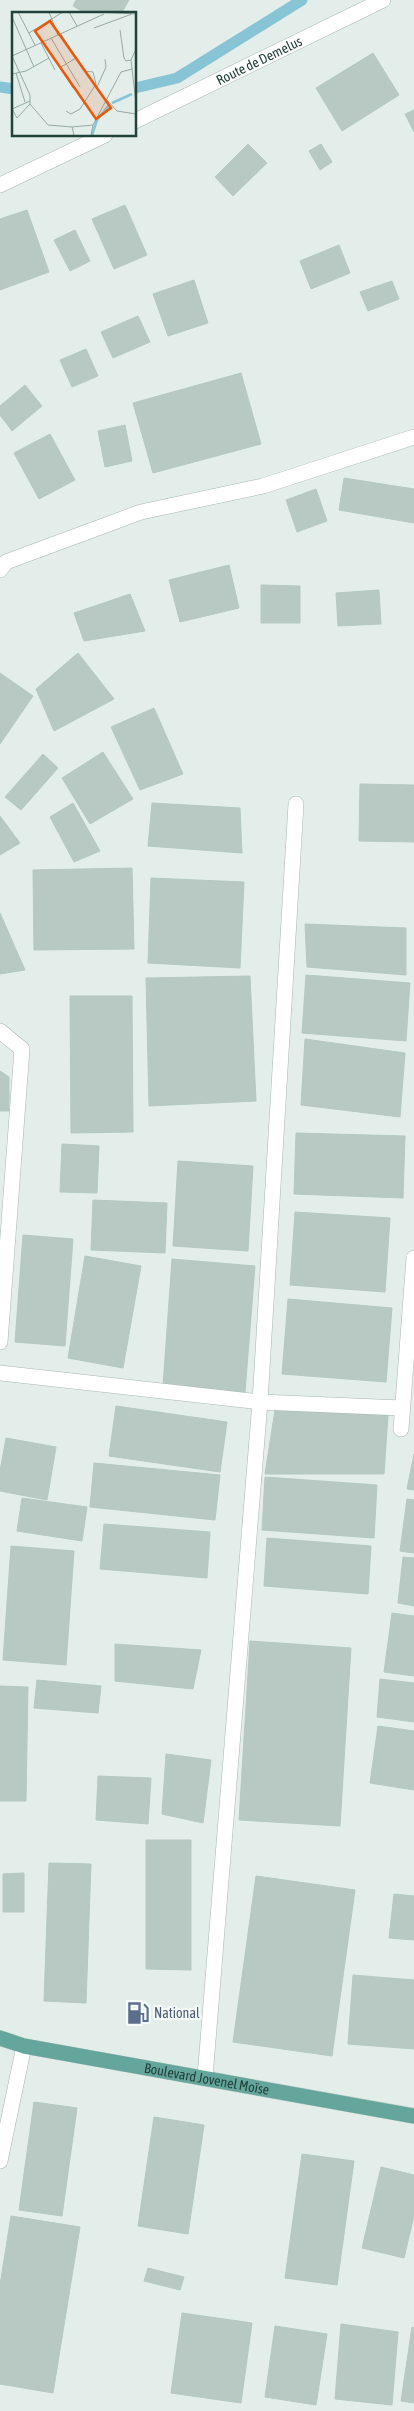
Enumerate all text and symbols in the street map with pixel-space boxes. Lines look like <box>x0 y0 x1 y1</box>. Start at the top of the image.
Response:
inset map <box>12 12 136 136</box>
street label: Route de Demelus <box>213 33 305 88</box>
fuel station icon: National <box>125 2000 151 2026</box>
place label: National <box>154 2005 200 2021</box>
street label: Boulevard Jovenel Moïse <box>143 2060 271 2098</box>

